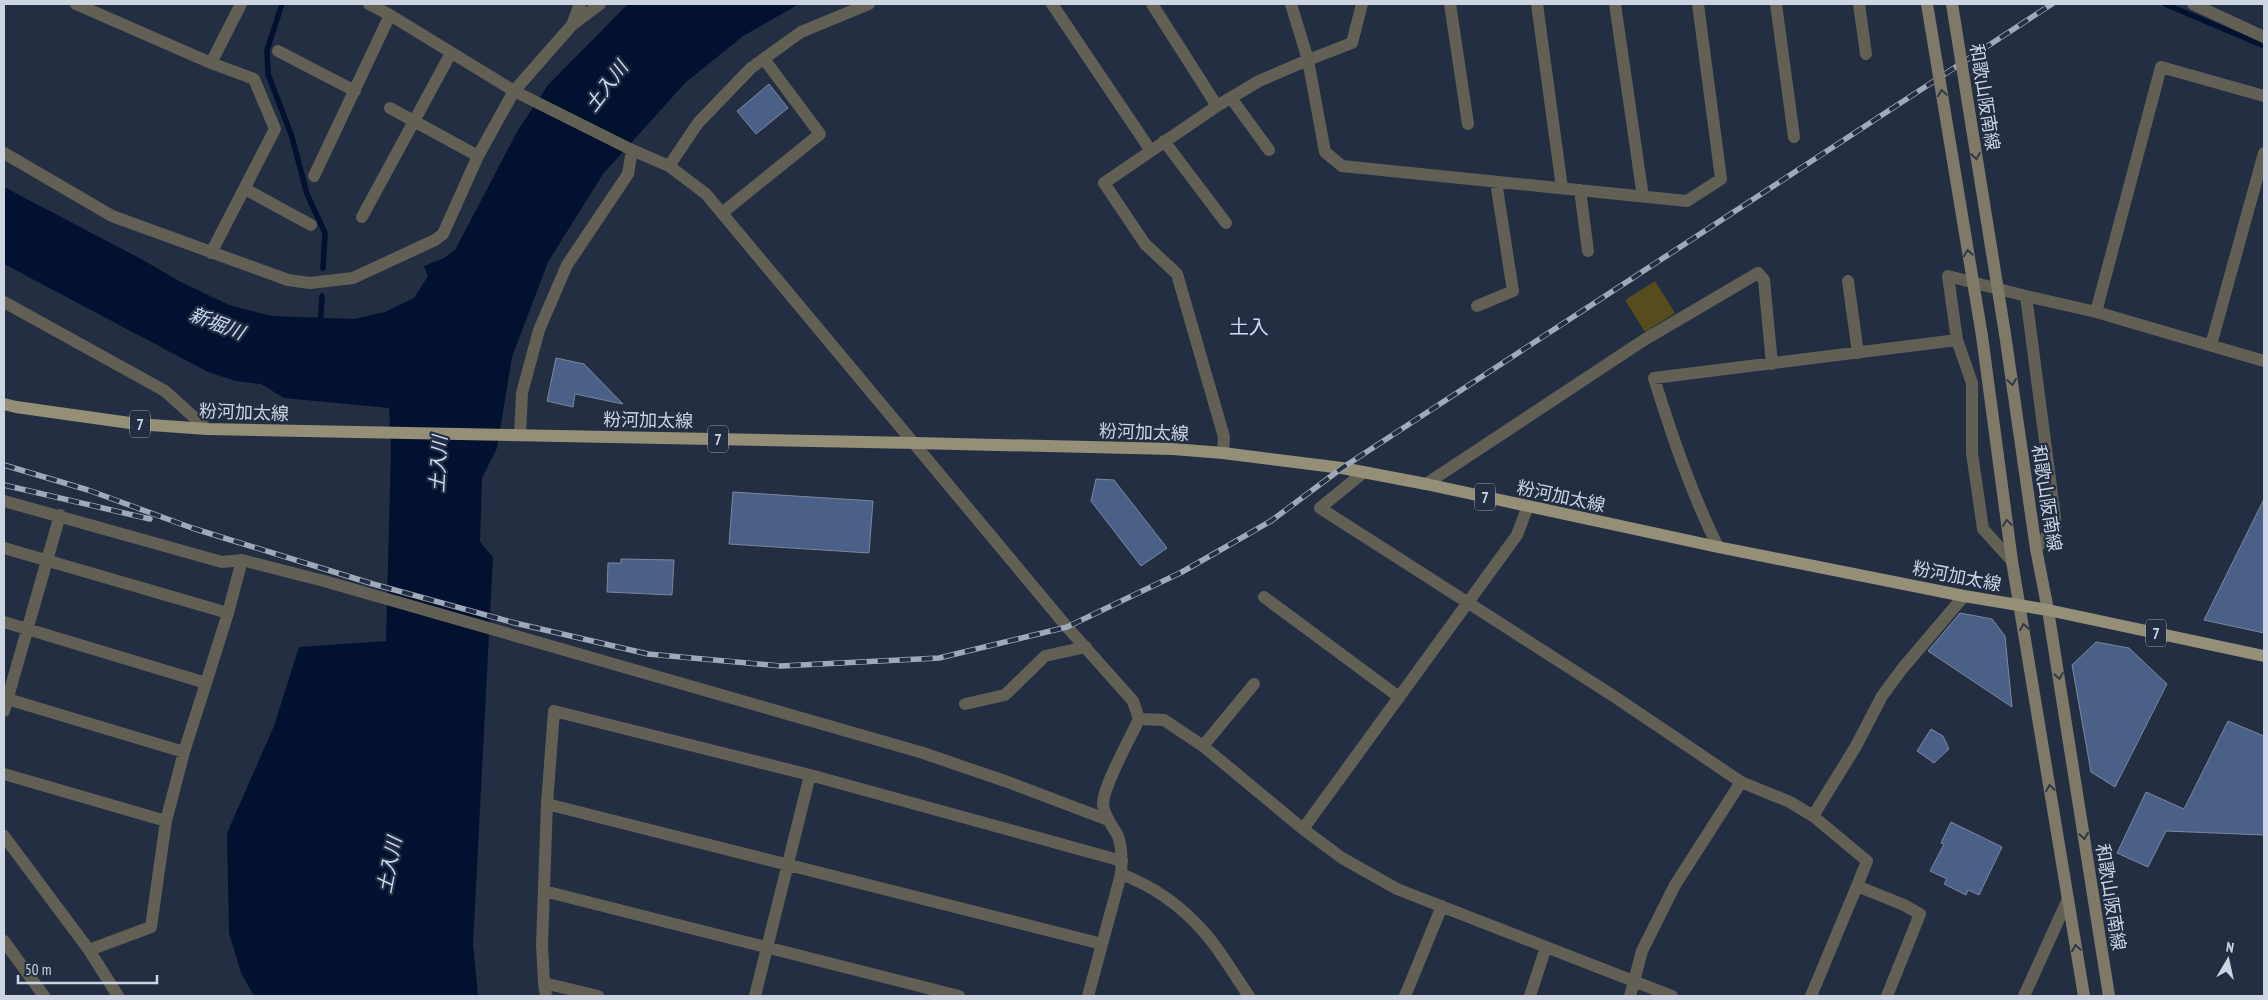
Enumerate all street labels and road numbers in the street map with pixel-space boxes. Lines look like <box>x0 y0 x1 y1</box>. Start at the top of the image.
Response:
street label: 和歌山阪南線 <box>1965 42 2005 152</box>
street label: 粉河加太線 <box>199 399 289 425</box>
street label: 粉河加太線 <box>603 408 693 432</box>
road number: 7 <box>130 410 150 438</box>
street label: 粉河加太線 <box>1099 419 1189 445</box>
road number: 7 <box>708 426 728 452</box>
street label: 和歌山阪南線 <box>2027 443 2067 553</box>
street label: 粉河加太線 <box>1515 475 1607 517</box>
road number: 7 <box>1475 484 1495 511</box>
street label: 粉河加太線 <box>1911 556 2003 596</box>
road number: 7 <box>2146 620 2166 646</box>
street label: 和歌山阪南線 <box>2091 842 2131 952</box>

